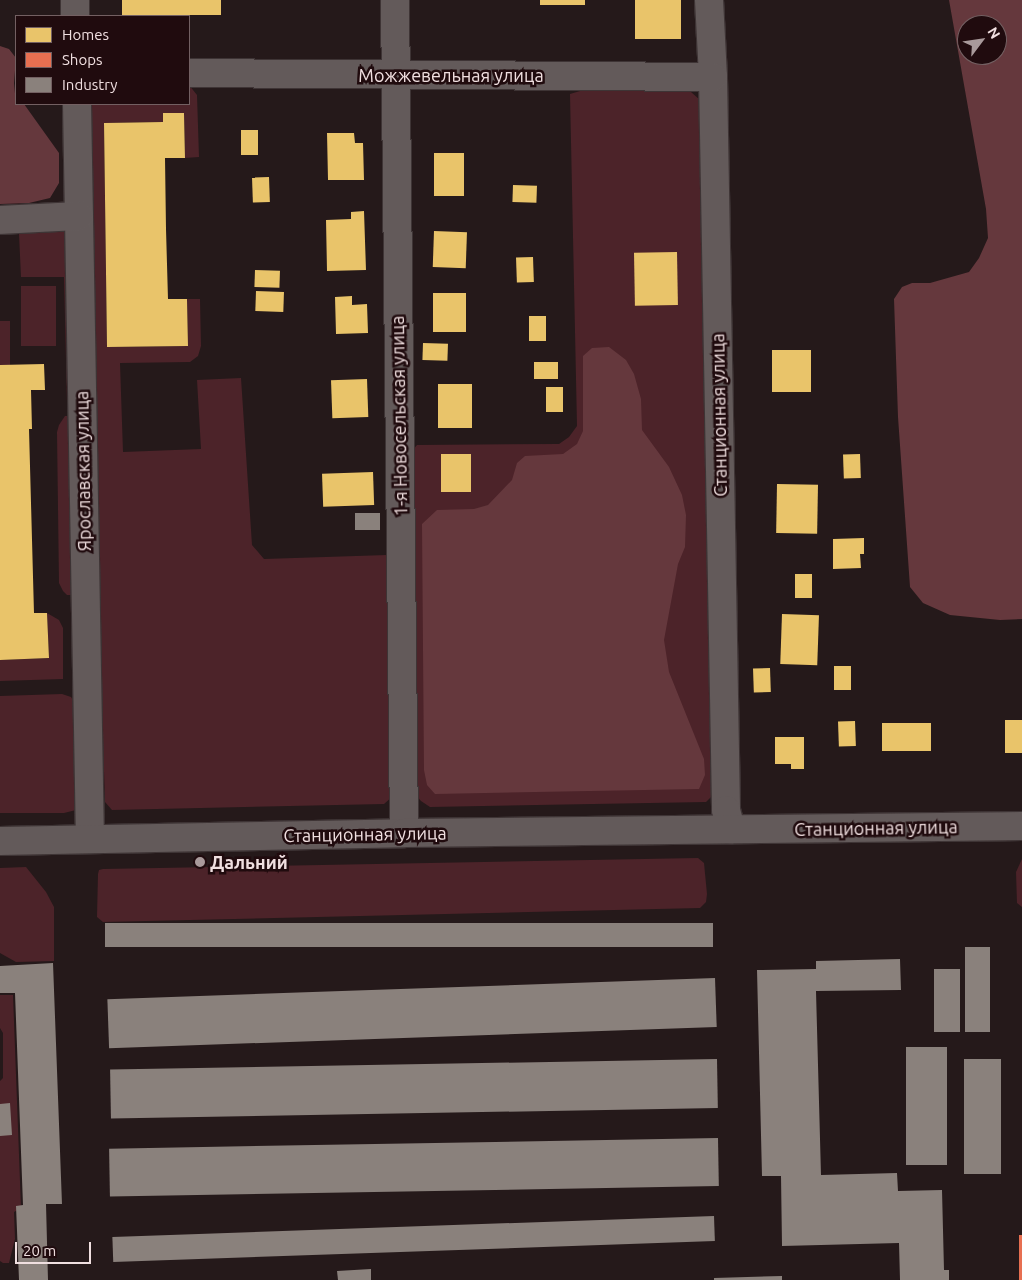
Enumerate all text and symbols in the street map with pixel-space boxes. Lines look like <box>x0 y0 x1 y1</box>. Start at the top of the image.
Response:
legend <box>15 15 190 105</box>
north arrow <box>957 15 1007 65</box>
text: N <box>984 24 1004 41</box>
text: Homes <box>62 26 109 43</box>
text: Shops <box>62 51 103 68</box>
street label: Можжевельная улица <box>358 64 544 86</box>
text: Industry <box>62 76 117 93</box>
street label: 1-я Новосельская улица <box>386 315 412 517</box>
street label: Станционная улица <box>707 333 731 497</box>
street label: Ярославская улица <box>71 391 95 551</box>
street label: Станционная улица <box>794 816 958 840</box>
street label: Станционная улица <box>283 822 447 846</box>
place label: Дальний <box>210 851 288 873</box>
marker: Дальний <box>194 856 206 868</box>
scale bar <box>18 1232 94 1264</box>
text: 20 m <box>23 1242 56 1259</box>

